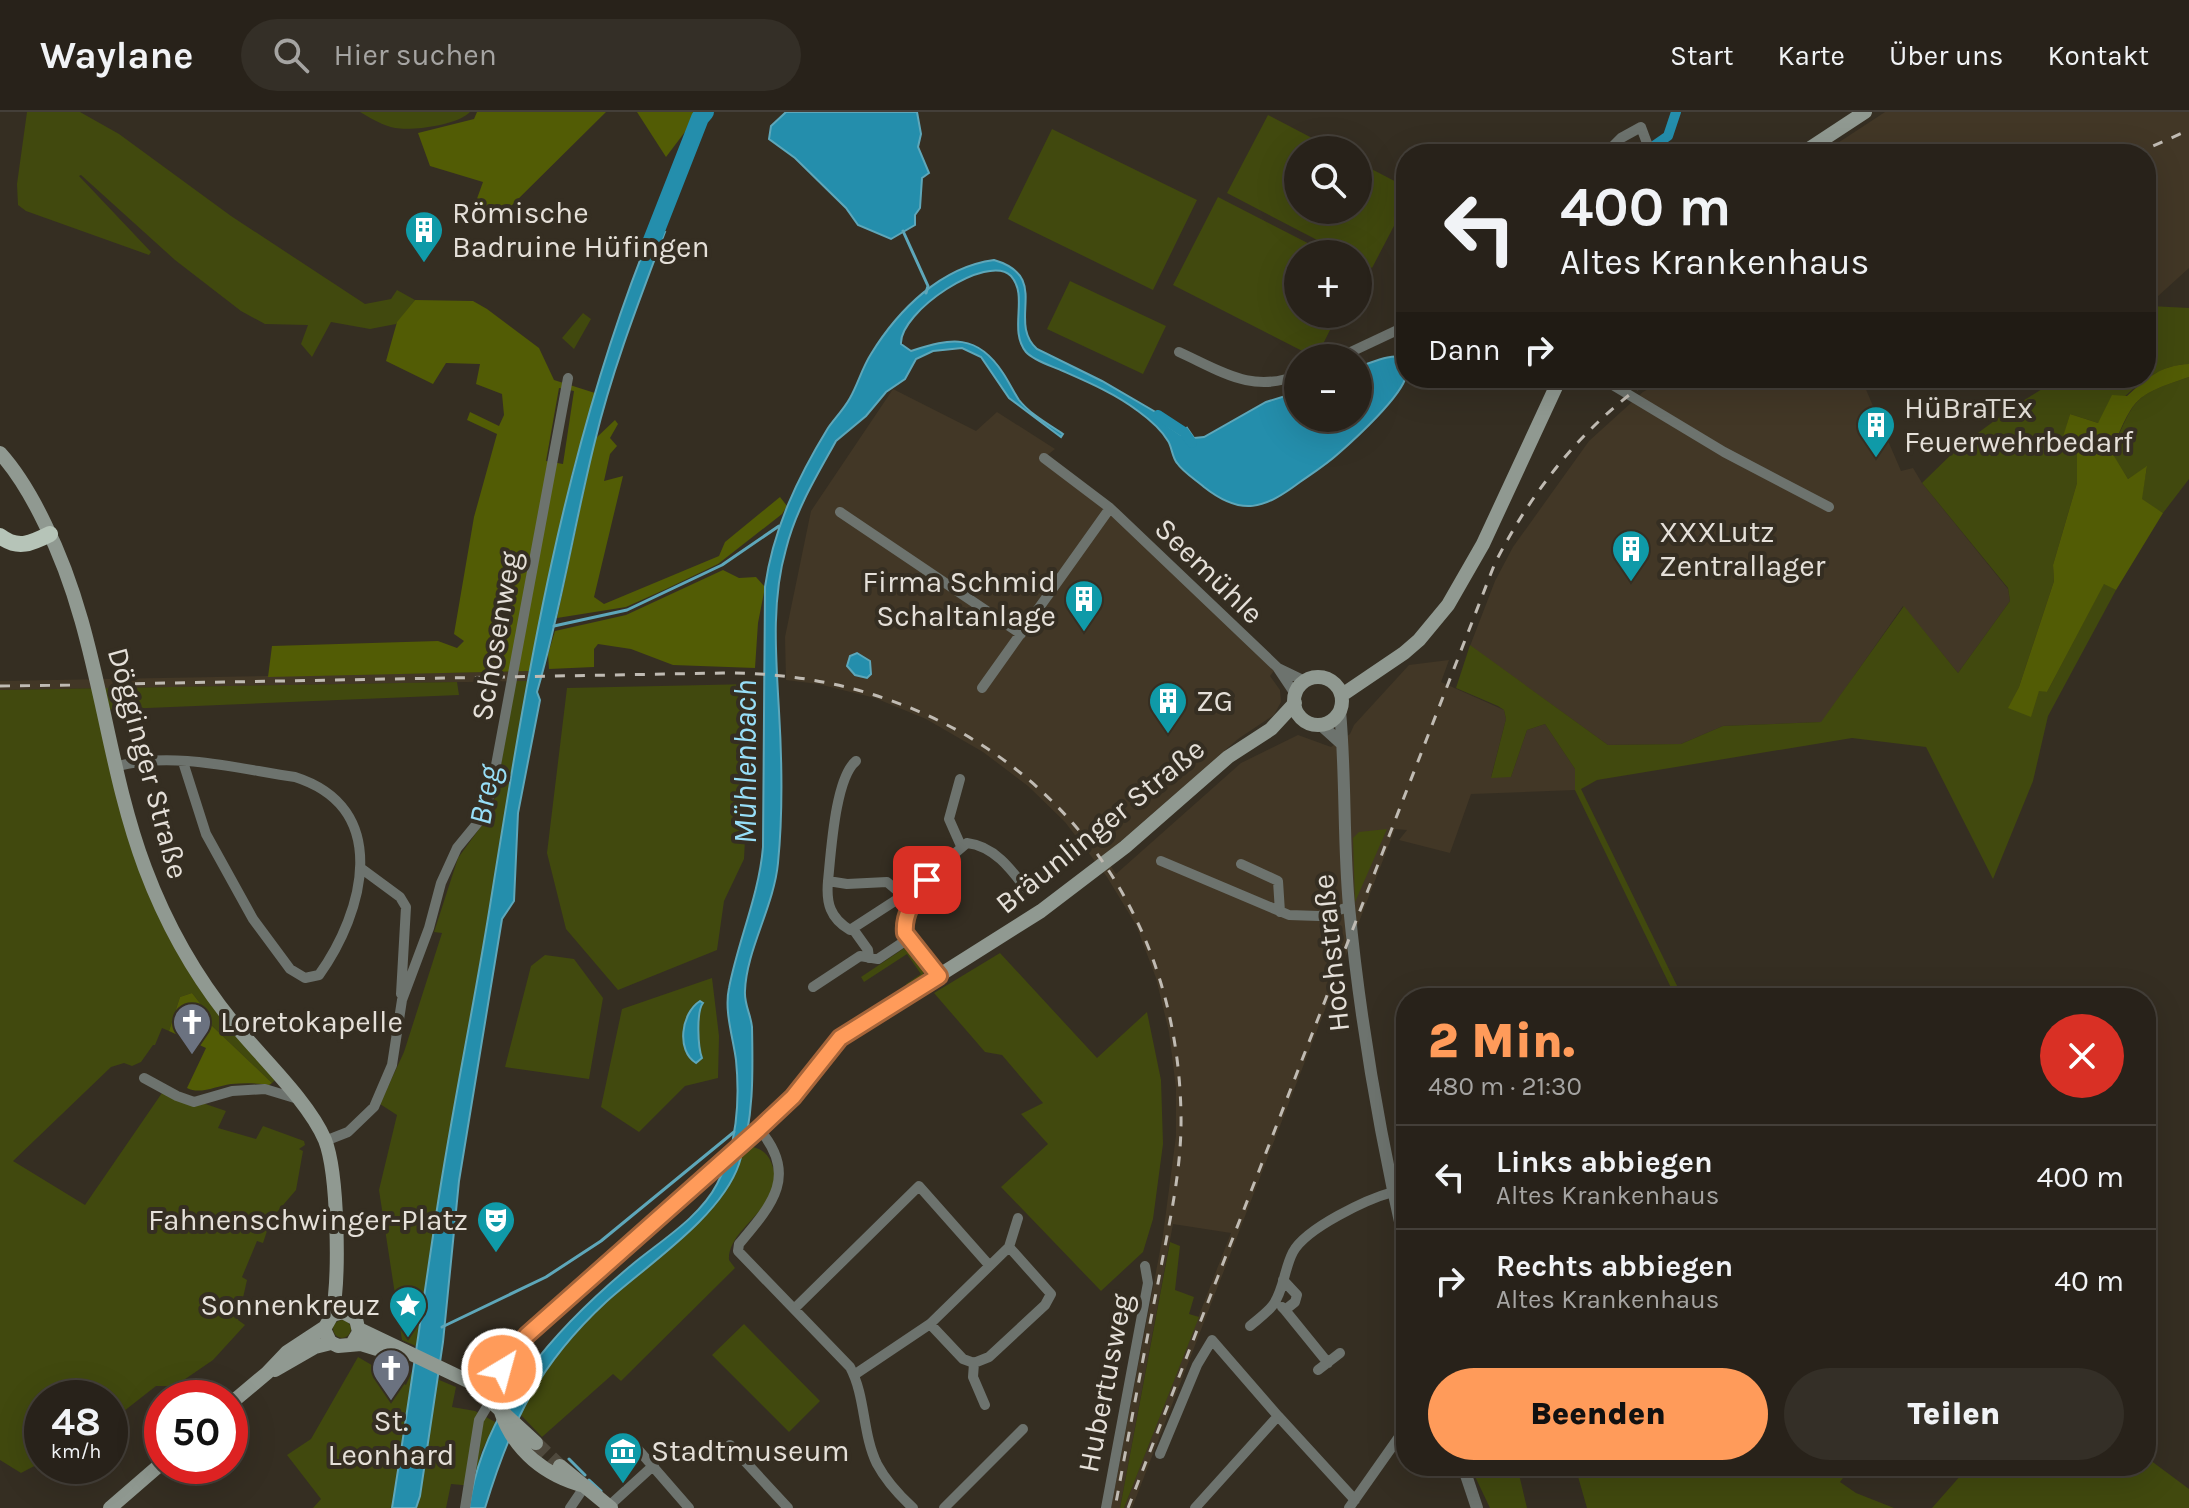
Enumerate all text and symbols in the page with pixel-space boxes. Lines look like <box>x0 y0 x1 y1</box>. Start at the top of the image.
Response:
search box <box>241 19 801 91</box>
text: Waylane <box>40 33 193 78</box>
icon: search <box>269 33 313 77</box>
text: Hier suchen <box>333 37 497 73</box>
text: Start <box>1670 39 1733 72</box>
text: Karte <box>1777 39 1845 72</box>
text: Über uns <box>1889 39 2004 72</box>
text: Kontakt <box>2048 39 2149 72</box>
map controls <box>1284 136 1372 432</box>
button: search <box>1284 136 1372 224</box>
text: 400 m <box>1560 174 1731 239</box>
icon: left <box>1428 176 1532 280</box>
place label: Römische Badruine Hüfingen <box>452 195 710 265</box>
building icon: Römische Badruine Hüfingen <box>403 209 445 264</box>
button: + <box>1284 240 1372 328</box>
text: Altes Krankenhaus <box>1560 241 1869 283</box>
icon: right <box>1517 328 1561 372</box>
text: Dann <box>1428 332 1501 368</box>
button: − <box>1284 344 1372 432</box>
place label: HüBraTEx Feuerwehrbedarf <box>1904 390 2134 460</box>
building icon: HüBraTEx Feuerwehrbedarf <box>1855 404 1897 459</box>
street label: Seemühle <box>1147 510 1271 632</box>
place label: XXXLutz Zentrallager <box>1659 514 1826 584</box>
building icon: XXXLutz Zentrallager <box>1610 528 1652 583</box>
street label: Schosenweg <box>463 548 529 724</box>
place label: Firma Schmid Schaltanlage <box>862 564 1056 634</box>
building icon: Firma Schmid Schaltanlage <box>1063 578 1105 633</box>
street label: Dögginger Straße <box>100 643 196 883</box>
water label: Mühlenbach <box>727 680 764 844</box>
building icon: ZG <box>1147 680 1189 735</box>
place label: ZG <box>1196 683 1233 719</box>
street label: Bräunlinger Straße <box>988 731 1212 921</box>
water label: Breg <box>461 761 508 828</box>
pin <box>893 846 961 914</box>
icon: arrive <box>905 858 949 902</box>
street label: Hochstraße <box>1305 872 1357 1034</box>
church icon: Loretokapelle <box>171 1001 213 1056</box>
place label: Loretokapelle <box>220 1004 403 1040</box>
text: 2 Min. <box>1428 1013 1575 1069</box>
button: close <box>2040 1014 2124 1098</box>
text: 480 m · 21:30 <box>1428 1071 1582 1102</box>
text: Links abbiegen <box>1496 1144 1713 1180</box>
icon: left <box>1428 1155 1472 1199</box>
text: 400 m <box>2036 1159 2124 1195</box>
text: Altes Krankenhaus <box>1496 1180 1719 1211</box>
theatre icon: Fahnenschwinger-Platz <box>475 1199 517 1254</box>
place label: Fahnenschwinger-Platz <box>148 1202 468 1238</box>
text: Rechts abbiegen <box>1496 1248 1733 1284</box>
icon: right <box>1428 1259 1472 1303</box>
text: 40 m <box>2054 1263 2124 1299</box>
place icon: Sonnenkreuz <box>387 1284 429 1339</box>
text: Altes Krankenhaus <box>1496 1284 1719 1315</box>
place label: Sonnenkreuz <box>200 1287 380 1323</box>
street label: Hubertusweg <box>1070 1290 1140 1476</box>
position arrow <box>460 1327 544 1411</box>
church icon: St. Leonhard <box>370 1347 412 1402</box>
button: Beenden <box>1428 1368 1768 1460</box>
button: Teilen <box>1784 1368 2124 1460</box>
speed limit sign: 50 <box>144 1380 248 1484</box>
text: 48 <box>51 1398 101 1445</box>
place label: St. Leonhard <box>327 1403 455 1473</box>
museum icon: Stadtmuseum <box>602 1430 644 1485</box>
place label: Stadtmuseum <box>651 1433 850 1469</box>
text: km/h <box>51 1440 101 1463</box>

